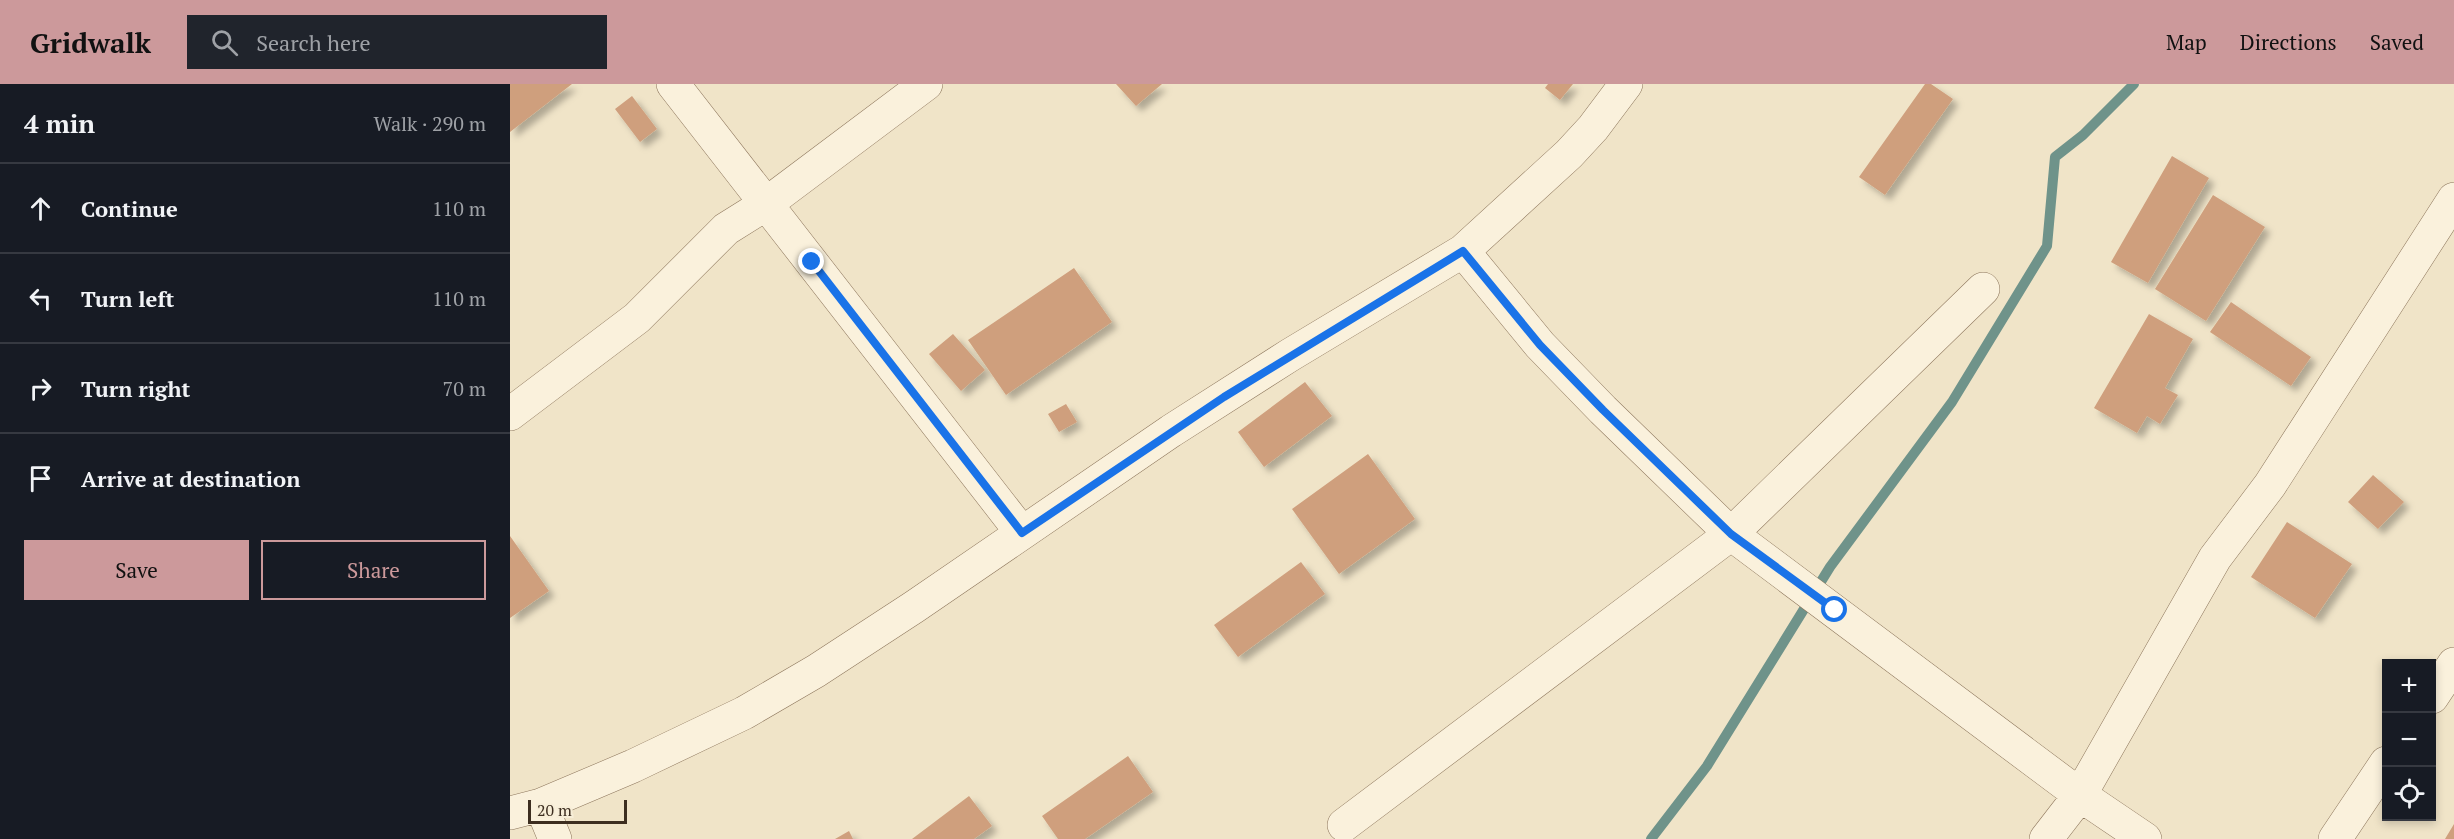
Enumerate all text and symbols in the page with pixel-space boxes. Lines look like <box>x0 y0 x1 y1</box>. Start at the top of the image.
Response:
search box <box>187 15 607 69</box>
text: Gridwalk <box>30 24 151 61</box>
icon: search <box>208 26 241 59</box>
text: Search here <box>256 28 371 57</box>
text: Map <box>2166 28 2207 56</box>
text: Directions <box>2240 28 2337 56</box>
text: Saved <box>2370 28 2424 56</box>
text: 4 min <box>24 106 95 140</box>
text: Walk · 290 m <box>374 110 486 137</box>
icon: ahead <box>24 192 57 225</box>
text: Continue <box>81 194 178 223</box>
text: 110 m <box>432 195 486 222</box>
route end <box>798 248 824 274</box>
icon: left <box>24 282 57 315</box>
text: Turn left <box>81 284 174 313</box>
text: 110 m <box>432 285 486 312</box>
icon: right <box>24 372 57 405</box>
text: Turn right <box>81 374 190 403</box>
text: 70 m <box>443 375 486 402</box>
icon: arrive <box>24 462 57 495</box>
text: Arrive at destination <box>81 464 300 493</box>
button: Save <box>24 540 249 600</box>
button: Share <box>261 540 486 600</box>
route start <box>1821 596 1847 622</box>
map controls <box>2382 659 2436 821</box>
button: + <box>2382 659 2436 713</box>
button: − <box>2382 713 2436 767</box>
button: locate <box>2382 767 2436 821</box>
scale bar <box>528 797 627 824</box>
text: 20 m <box>537 799 572 821</box>

